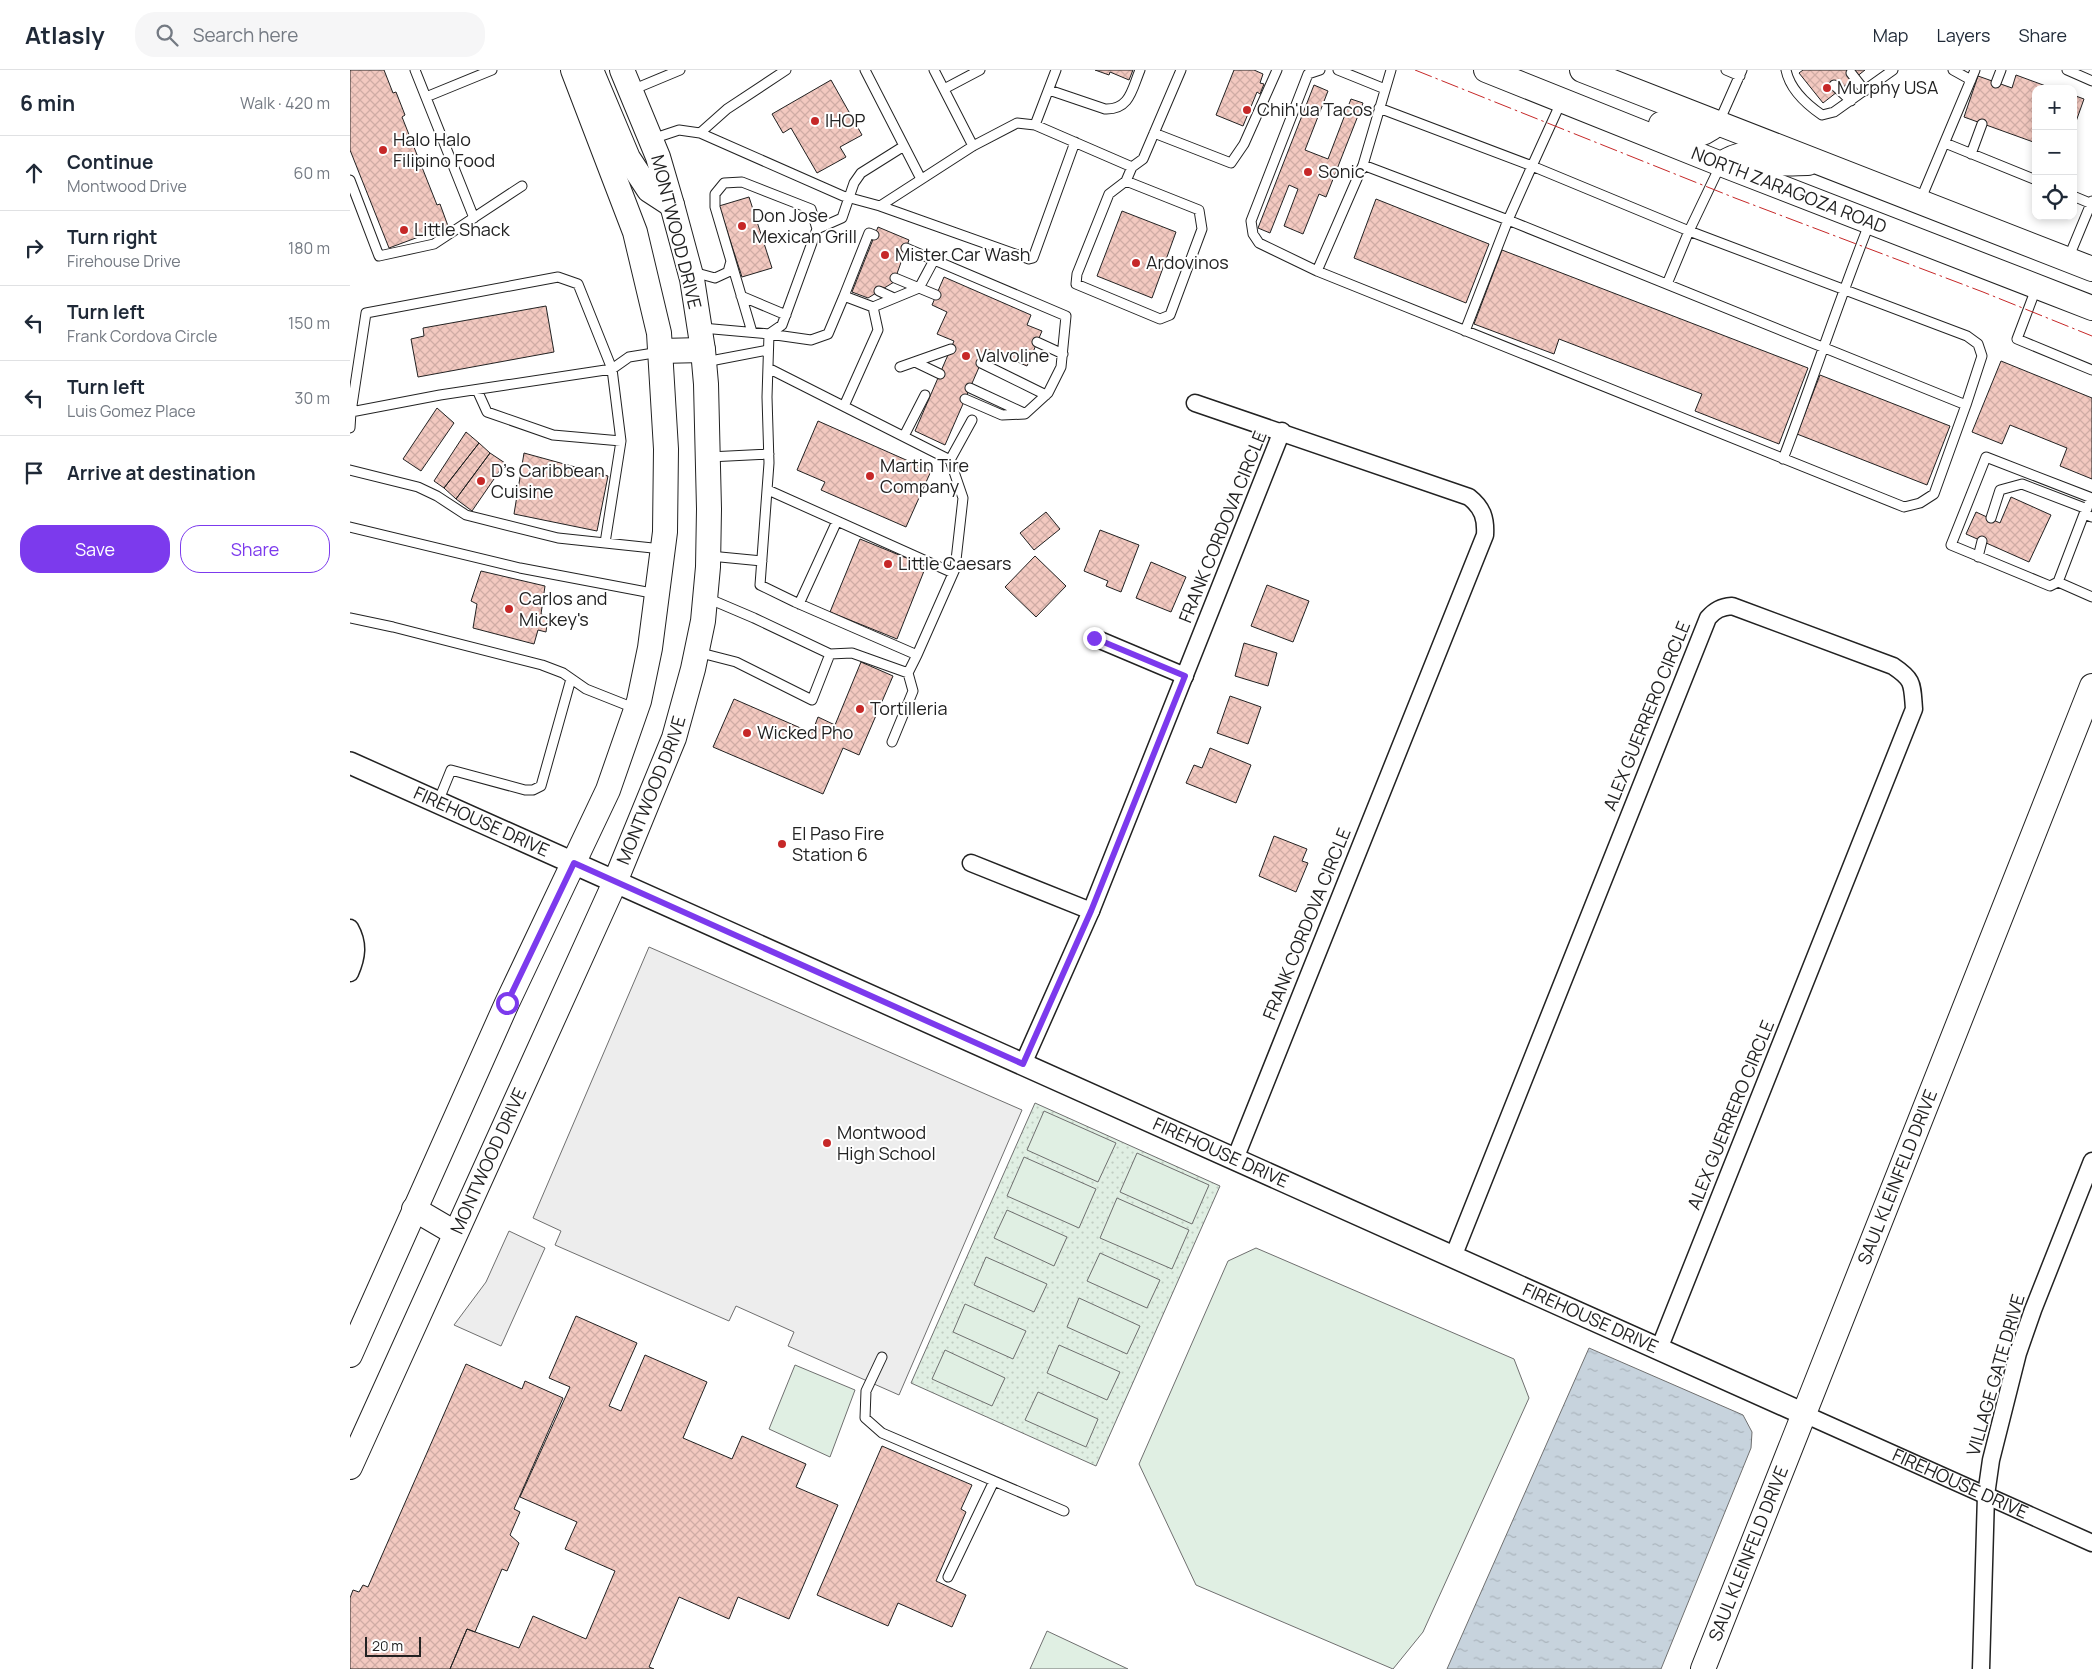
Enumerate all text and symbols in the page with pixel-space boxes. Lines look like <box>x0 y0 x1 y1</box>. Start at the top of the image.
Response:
search box <box>135 12 485 57</box>
text: Atlasly <box>25 18 105 51</box>
icon: search <box>153 21 181 49</box>
text: Search here <box>193 22 298 48</box>
text: Map <box>1873 23 1908 47</box>
text: Layers <box>1936 23 1990 47</box>
text: Share <box>2018 23 2067 47</box>
place label: Murphy USA <box>1837 75 1939 99</box>
marker: Murphy USA <box>1821 82 1833 94</box>
map controls <box>2032 85 2077 220</box>
button: + <box>2032 85 2077 130</box>
text: 6 min <box>20 89 75 117</box>
text: Walk · 420 m <box>240 92 330 114</box>
place label: Chih'ua Tacos <box>1257 97 1372 121</box>
marker: Chih'ua Tacos <box>1241 104 1253 116</box>
place label: IHOP <box>825 108 866 132</box>
marker: IHOP <box>809 115 821 127</box>
place label: Halo Halo Filipino Food <box>393 127 495 172</box>
button: − <box>2032 130 2077 175</box>
street label: NORTH ZARAGOZA ROAD <box>1688 140 1890 238</box>
marker: Halo Halo Filipino Food <box>377 144 389 156</box>
text: Continue <box>67 149 153 175</box>
street label: MONTWOOD DRIVE <box>646 152 708 311</box>
icon: ahead <box>20 159 48 187</box>
place label: Sonic <box>1318 159 1365 183</box>
text: 60 m <box>294 162 330 184</box>
marker: Sonic <box>1302 166 1314 178</box>
text: Montwood Drive <box>67 175 187 197</box>
button: locate <box>2032 175 2077 220</box>
place label: Don Jose Mexican Grill <box>752 203 857 248</box>
place label: Little Shack <box>414 217 511 241</box>
marker: Don Jose Mexican Grill <box>736 220 748 232</box>
text: Turn right <box>67 224 157 250</box>
marker: Little Shack <box>398 224 410 236</box>
icon: right <box>20 234 48 262</box>
text: 180 m <box>288 237 330 259</box>
place label: Mister Car Wash <box>895 242 1030 266</box>
marker: Mister Car Wash <box>879 249 891 261</box>
text: Firehouse Drive <box>67 250 181 272</box>
place label: Ardovinos <box>1146 250 1229 274</box>
marker: Ardovinos <box>1130 257 1142 269</box>
text: Turn left <box>67 299 145 325</box>
icon: left <box>20 309 48 337</box>
text: 150 m <box>288 312 330 334</box>
text: Frank Cordova Circle <box>67 325 217 347</box>
place label: Valvoline <box>976 343 1049 367</box>
marker: Valvoline <box>960 350 972 362</box>
text: Turn left <box>67 374 145 400</box>
icon: left <box>20 384 48 412</box>
text: 30 m <box>295 387 330 409</box>
text: Luis Gomez Place <box>67 400 196 422</box>
street label: FRANK CORDOVA CIRCLE <box>1173 427 1272 626</box>
place label: Martin Tire Company <box>880 453 969 498</box>
place label: D's Caribbean Cuisine <box>491 458 605 503</box>
icon: arrive <box>20 459 48 487</box>
text: Arrive at destination <box>67 460 256 486</box>
marker: Martin Tire Company <box>864 470 876 482</box>
marker: D's Caribbean Cuisine <box>475 475 487 487</box>
button: Save <box>20 525 170 573</box>
button: Share <box>180 525 330 573</box>
place label: Little Caesars <box>898 551 1012 575</box>
marker: Little Caesars <box>882 558 894 570</box>
place label: Carlos and Mickey's <box>519 586 607 631</box>
marker: Carlos and Mickey's <box>503 603 515 615</box>
street label: ALEX GUERRERO CIRCLE <box>1597 617 1695 814</box>
route end <box>1083 627 1106 650</box>
place label: Tortilleria <box>870 696 947 720</box>
marker: Tortilleria <box>854 703 866 715</box>
street label: MONTWOOD DRIVE <box>610 713 691 868</box>
place label: Wicked Pho <box>757 720 853 744</box>
marker: Wicked Pho <box>741 727 753 739</box>
street label: FIREHOUSE DRIVE <box>410 780 553 862</box>
place label: El Paso Fire Station 6 <box>792 821 884 866</box>
street label: FRANK CORDOVA CIRCLE <box>1257 824 1356 1023</box>
marker: El Paso Fire Station 6 <box>776 838 788 850</box>
route start <box>496 992 519 1015</box>
street label: ALEX GUERRERO CIRCLE <box>1681 1016 1779 1213</box>
street label: MONTWOOD DRIVE <box>444 1083 531 1238</box>
street label: SAUL KLEINFELD DRIVE <box>1851 1086 1942 1268</box>
street label: FIREHOUSE DRIVE <box>1150 1111 1293 1193</box>
place label: Montwood High School <box>837 1120 936 1165</box>
marker: Montwood High School <box>821 1137 833 1149</box>
street label: FIREHOUSE DRIVE <box>1519 1277 1662 1358</box>
street label: VILLAGE GATE DRIVE <box>1960 1291 2030 1458</box>
street label: FIREHOUSE DRIVE <box>1889 1442 2032 1524</box>
street label: SAUL KLEINFELD DRIVE <box>1702 1462 1793 1644</box>
scale bar <box>365 1634 421 1657</box>
text: 20 m <box>372 1636 403 1655</box>

